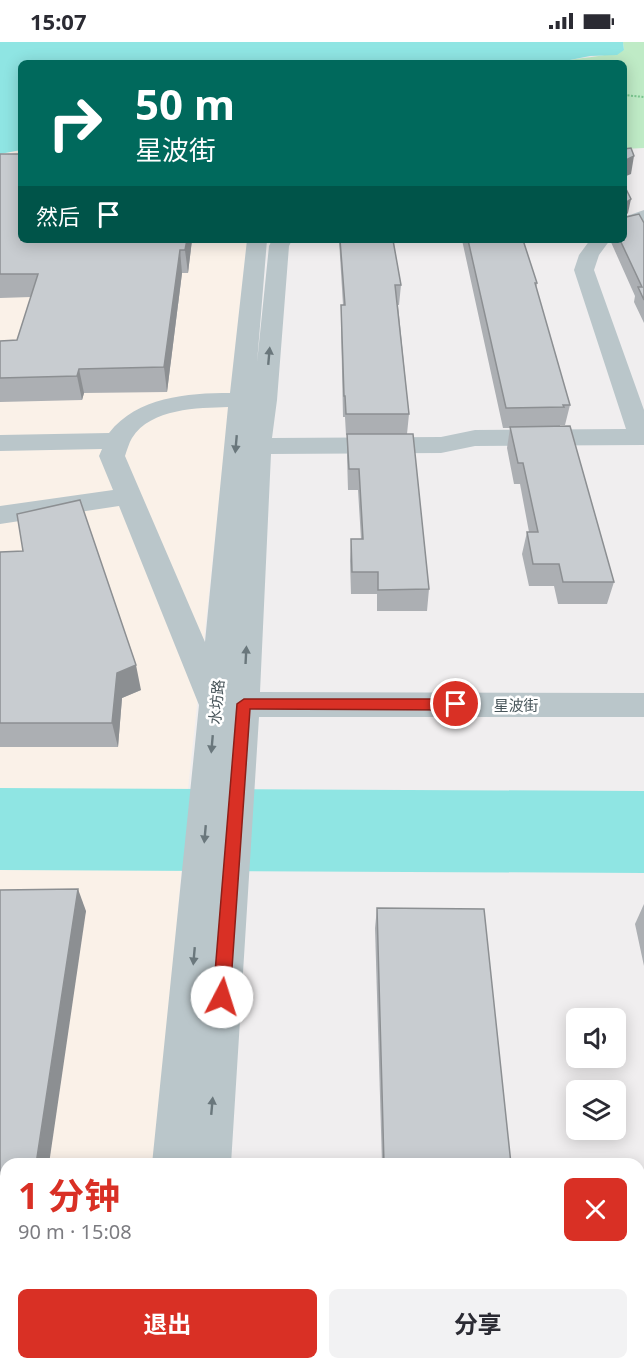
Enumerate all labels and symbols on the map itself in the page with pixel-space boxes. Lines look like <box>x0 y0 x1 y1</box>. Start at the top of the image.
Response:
one-way arrow <box>264 346 274 365</box>
one-way arrow <box>232 435 241 454</box>
one-way arrow <box>242 645 251 664</box>
pin <box>430 678 481 729</box>
street label: 水坊路 <box>204 679 228 725</box>
street label: 星波街 <box>493 695 539 715</box>
one-way arrow <box>207 734 217 753</box>
one-way arrow <box>200 824 210 843</box>
one-way arrow <box>189 947 199 966</box>
position arrow <box>190 965 254 1029</box>
one-way arrow <box>208 1096 217 1115</box>

